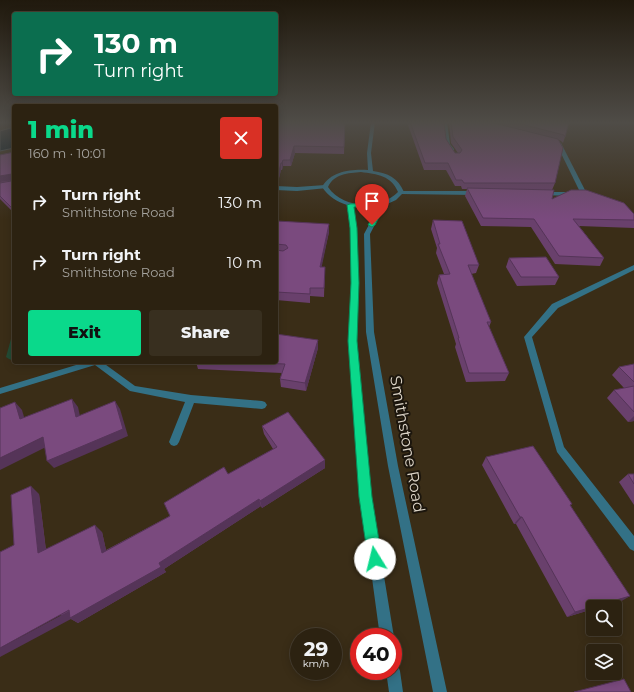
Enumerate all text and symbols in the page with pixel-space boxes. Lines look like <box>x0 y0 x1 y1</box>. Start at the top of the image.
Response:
text: 130 m <box>94 26 178 60</box>
icon: right <box>28 28 80 80</box>
text: Turn right <box>94 60 184 82</box>
text: 1 min <box>28 115 94 144</box>
button: close <box>220 117 262 159</box>
text: 160 m · 10:01 <box>28 145 106 161</box>
pin <box>355 184 389 225</box>
text: Turn right <box>62 185 141 204</box>
icon: arrive <box>361 190 383 212</box>
icon: right <box>28 191 50 213</box>
text: 130 m <box>218 193 262 212</box>
text: Smithstone Road <box>62 204 175 220</box>
text: Turn right <box>62 245 141 264</box>
icon: right <box>28 251 50 273</box>
text: 10 m <box>227 253 262 272</box>
text: Smithstone Road <box>62 264 175 280</box>
button: Exit <box>28 310 141 356</box>
button: Share <box>149 310 262 356</box>
street label: Smithstone Road <box>386 374 429 514</box>
position arrow <box>354 538 396 580</box>
map controls <box>586 600 622 680</box>
button: search <box>586 600 622 636</box>
speed limit sign: 40 <box>350 628 402 680</box>
text: 29 <box>304 637 328 661</box>
button: layers <box>586 644 622 680</box>
text: km/h <box>303 657 329 670</box>

